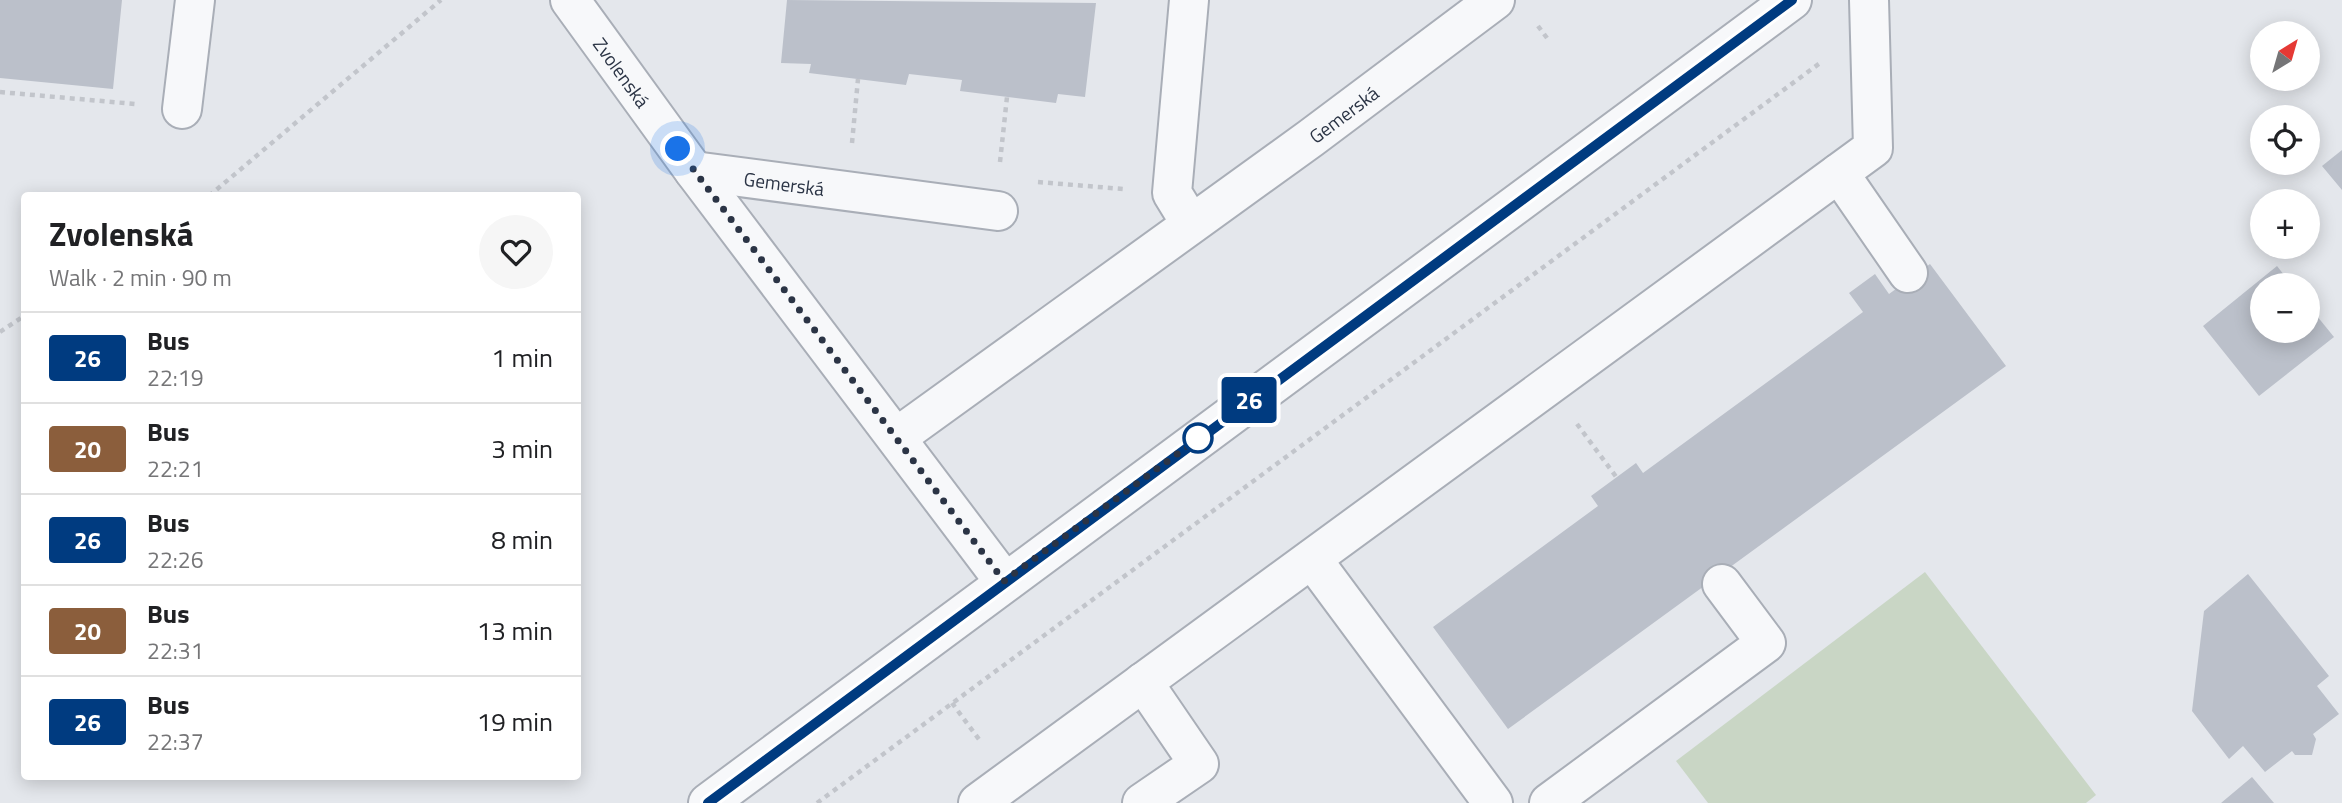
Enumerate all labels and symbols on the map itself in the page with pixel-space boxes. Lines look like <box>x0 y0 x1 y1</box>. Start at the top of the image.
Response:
north arrow <box>2250 21 2320 91</box>
street label: Zvolenská <box>587 31 658 114</box>
street label: Gemerská <box>1302 78 1385 150</box>
your location <box>660 131 695 166</box>
street label: Gemerská <box>742 163 827 203</box>
line badge: 26 <box>1218 377 1280 423</box>
unlabelled marker <box>1183 423 1213 453</box>

